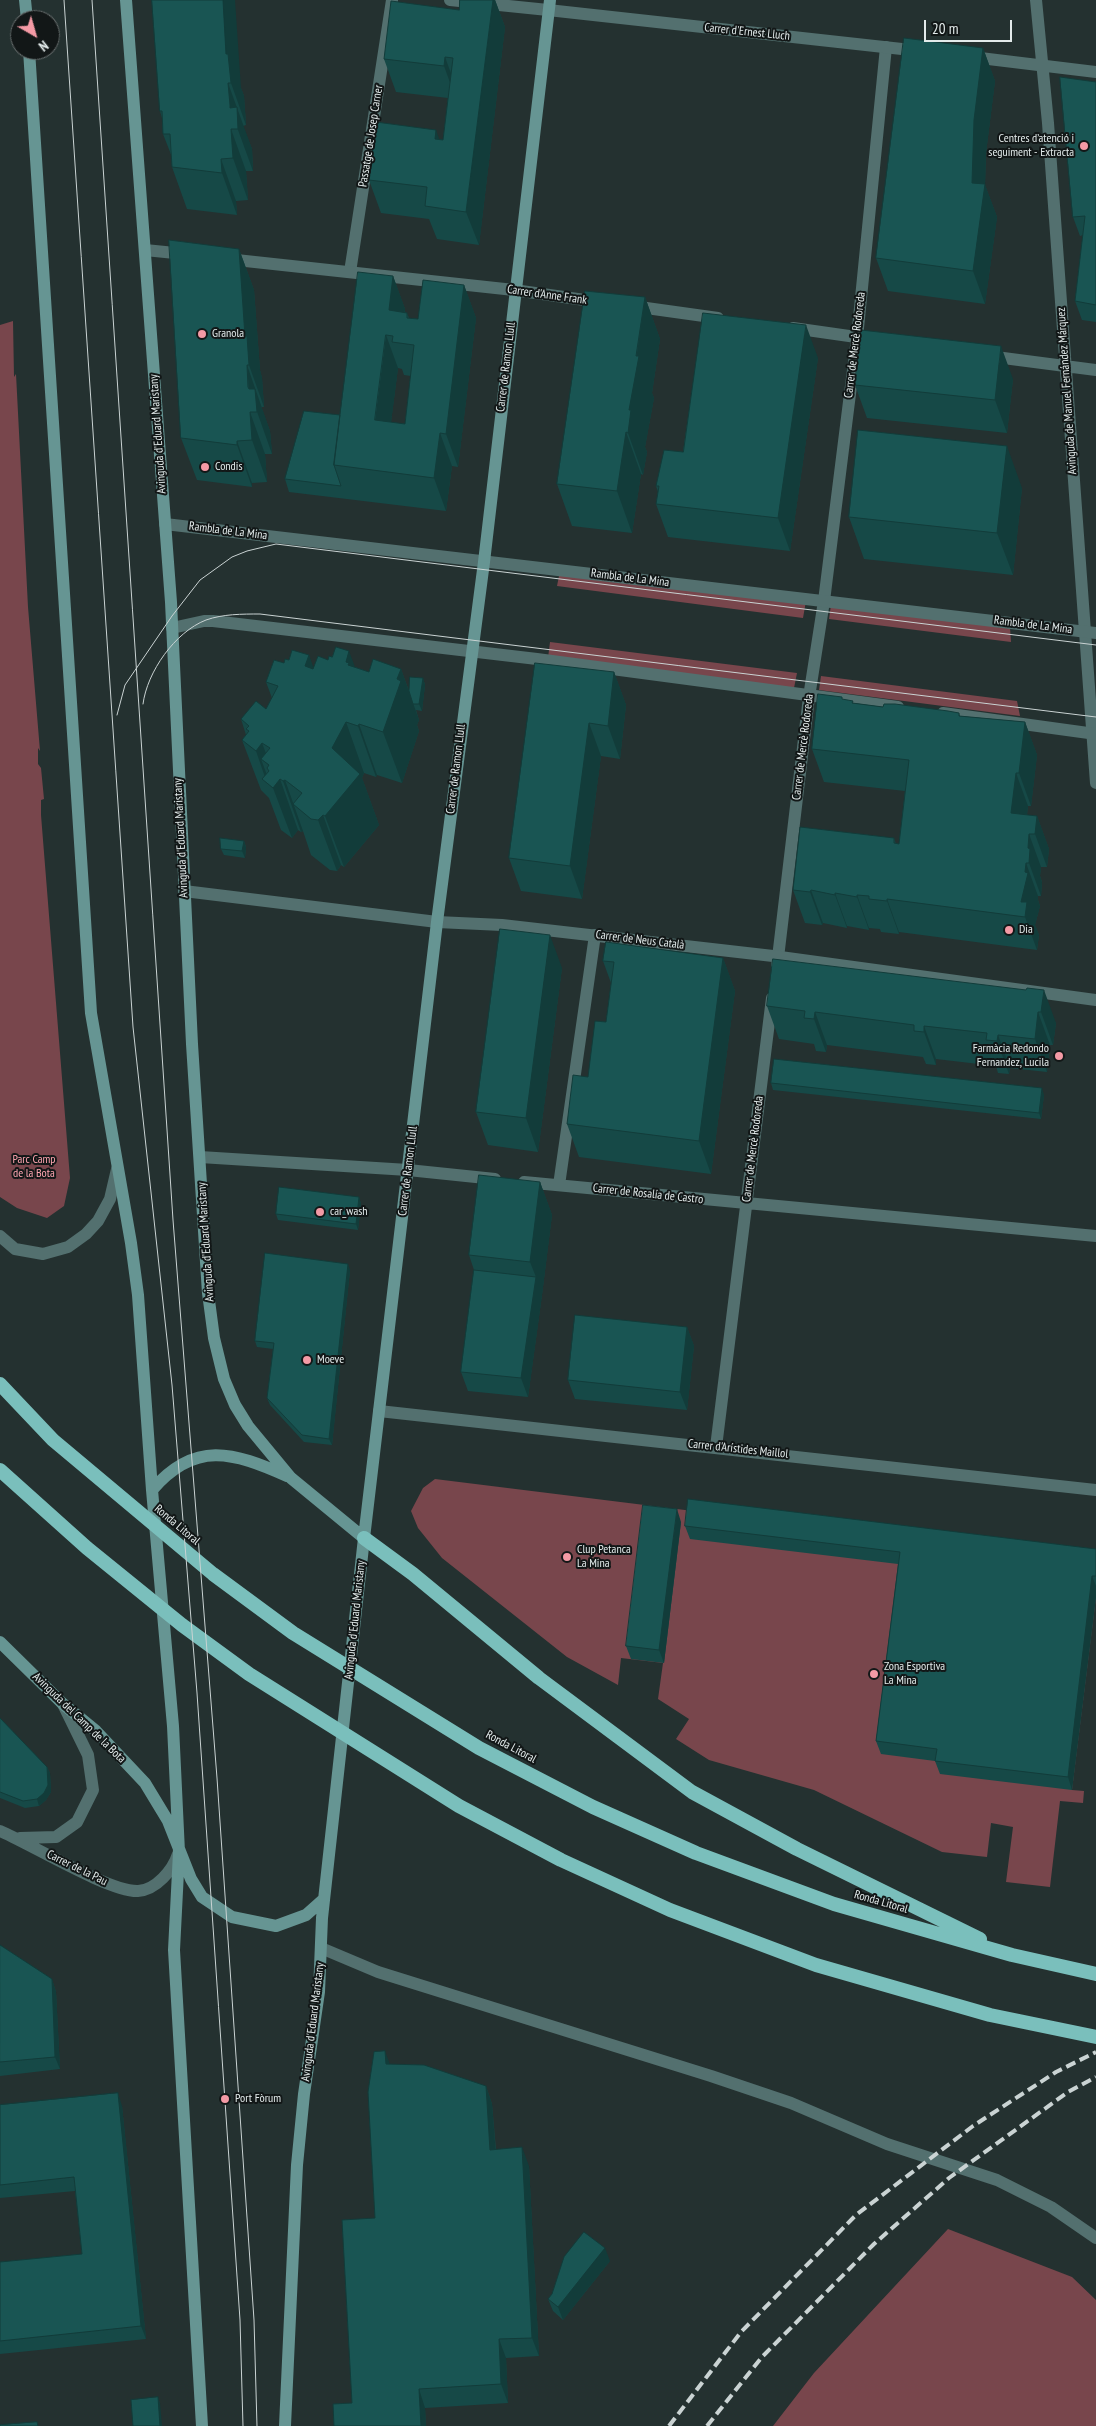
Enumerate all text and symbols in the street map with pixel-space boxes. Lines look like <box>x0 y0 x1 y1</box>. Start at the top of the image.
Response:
north arrow <box>10 10 60 60</box>
scale bar <box>926 10 1014 42</box>
text: 20 m <box>932 19 958 38</box>
street label: Carrer d'Ernest Lluch <box>703 20 791 44</box>
text: N <box>35 37 52 55</box>
street label: Passatge de Josep Carner <box>356 84 386 188</box>
place label: Centres d’atenció i seguiment - Extracta <box>988 132 1074 160</box>
marker: Centres d’atenció i seguiment - Extracta <box>1078 140 1090 152</box>
street label: Carrer d'Anne Frank <box>506 282 588 308</box>
street label: Carrer de Mercè Rodoreda <box>841 291 869 399</box>
street label: Avinguda de Manuel Fernández Márquez <box>1054 307 1080 475</box>
street label: Carrer de Ramon Llull <box>493 321 519 413</box>
place label: Granola <box>212 327 244 341</box>
marker: Granola <box>196 328 208 340</box>
street label: Avinguda d'Eduard Maristany <box>147 374 169 494</box>
place label: Condis <box>215 460 242 474</box>
marker: Condis <box>199 461 211 473</box>
street label: Rambla de La Mina <box>188 519 268 543</box>
street label: Rambla de La Mina <box>590 566 670 590</box>
street label: Rambla de La Mina <box>993 613 1073 637</box>
street label: Carrer de Mercè Rodoreda <box>789 693 817 801</box>
street label: Carrer de Ramon Llull <box>443 723 469 815</box>
street label: Avinguda d'Eduard Maristany <box>171 778 191 898</box>
place label: Dia <box>1019 923 1033 937</box>
marker: Dia <box>1003 924 1015 936</box>
street label: Carrer de Neus Català <box>595 927 685 953</box>
place label: Farmàcia Redondo Fernandez, Lucila <box>973 1042 1049 1070</box>
marker: Farmàcia Redondo Fernandez, Lucila <box>1053 1050 1065 1062</box>
street label: Carrer de Mercè Rodoreda <box>739 1095 767 1203</box>
street label: Carrer de Ramon Llull <box>395 1125 421 1217</box>
park label: Parc Camp de la Bota <box>12 1153 56 1181</box>
street label: Carrer de Rosalía de Castro <box>592 1181 704 1207</box>
street label: Avinguda d'Eduard Maristany <box>195 1182 217 1302</box>
place label: car_wash <box>330 1205 368 1219</box>
marker: car_wash <box>314 1206 326 1218</box>
place label: Moeve <box>317 1353 344 1367</box>
marker: Moeve <box>301 1354 313 1366</box>
street label: Carrer d'Arístides Maillol <box>687 1437 789 1461</box>
street label: Ronda Litoral <box>151 1502 203 1548</box>
place label: Clup Petanca La Mina <box>577 1543 631 1571</box>
marker: Clup Petanca La Mina <box>561 1551 573 1563</box>
street label: Avinguda d'Eduard Maristany <box>342 1560 368 1680</box>
place label: Zona Esportiva La Mina <box>884 1660 945 1688</box>
marker: Zona Esportiva La Mina <box>868 1668 880 1680</box>
street label: Avinguda del Camp de la Bota <box>29 1670 129 1766</box>
street label: Ronda Litoral <box>483 1728 539 1766</box>
street label: Carrer de la Pau <box>44 1847 110 1889</box>
street label: Ronda Litoral <box>853 1887 909 1917</box>
street label: Avinguda d'Eduard Maristany <box>299 1962 327 2082</box>
place label: Port Fòrum <box>235 2092 281 2106</box>
marker: Port Fòrum <box>219 2093 231 2105</box>

